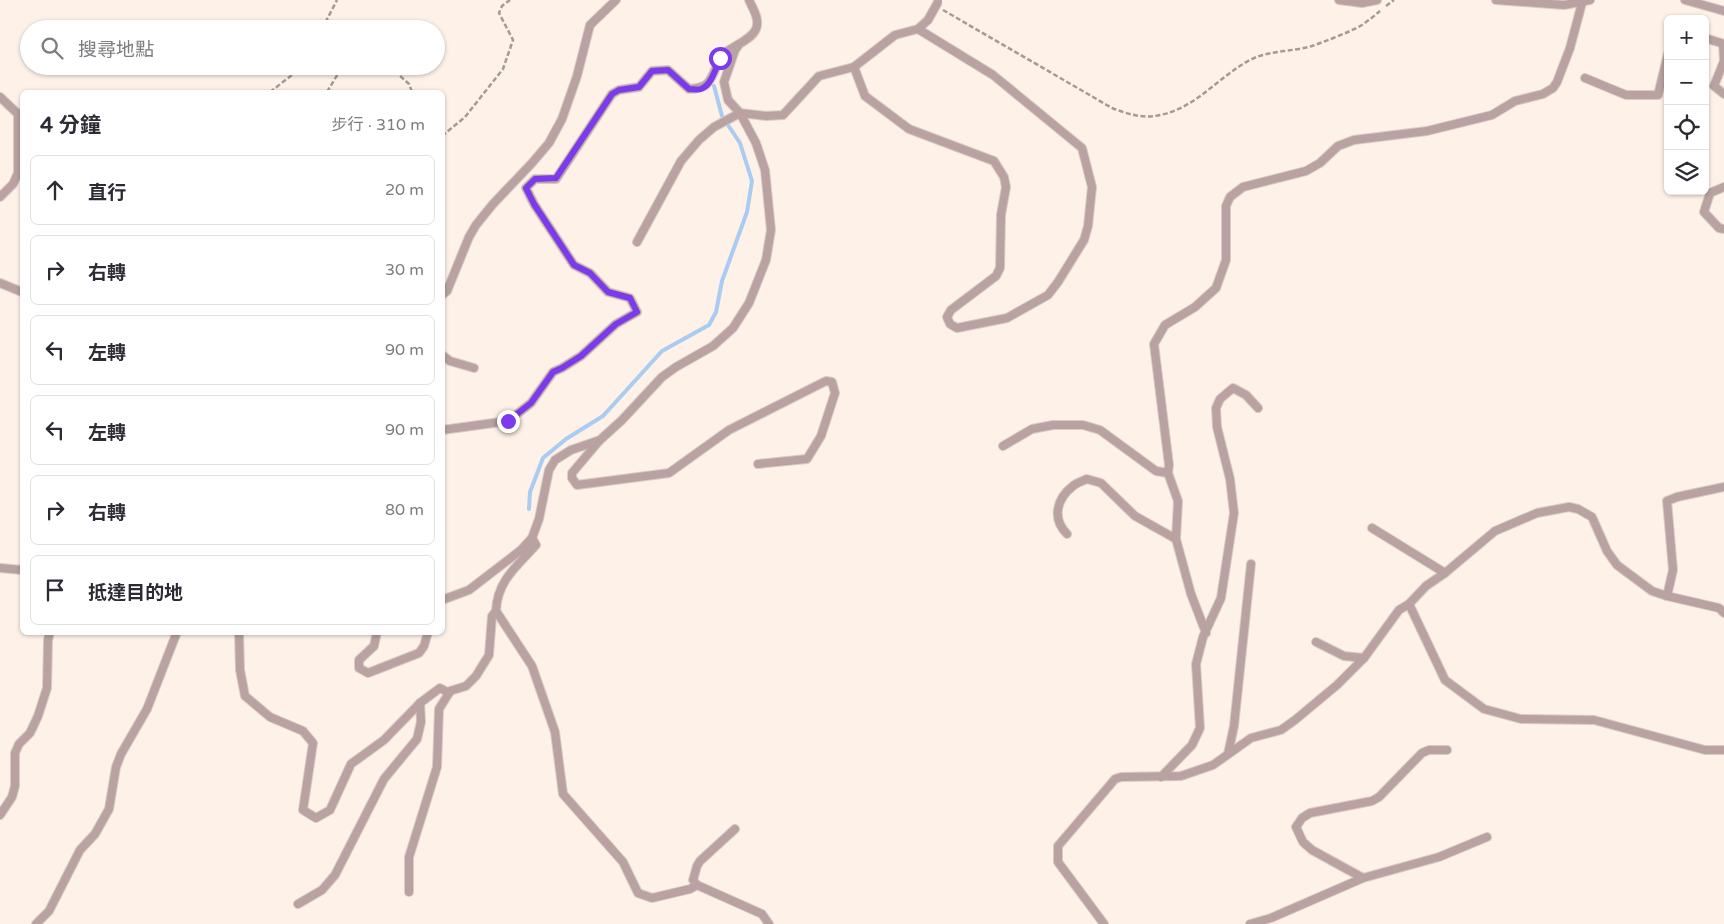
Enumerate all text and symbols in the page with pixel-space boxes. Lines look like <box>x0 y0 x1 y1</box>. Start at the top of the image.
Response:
map controls <box>1664 15 1709 195</box>
button: + <box>1664 15 1709 60</box>
search box <box>20 20 445 75</box>
icon: search <box>38 34 66 62</box>
text: 搜尋地點 <box>78 39 154 61</box>
route start <box>709 47 732 70</box>
button: − <box>1664 60 1709 105</box>
button: locate <box>1664 105 1709 150</box>
text: 4 分鐘 <box>40 113 101 138</box>
text: 步行 · 310 m <box>332 115 425 135</box>
button: layers <box>1664 150 1709 195</box>
icon: ahead <box>41 176 69 204</box>
text: 20 m <box>385 180 424 200</box>
text: 直行 <box>88 182 126 204</box>
icon: right <box>41 256 69 284</box>
text: 30 m <box>385 260 424 280</box>
text: 右轉 <box>88 262 126 284</box>
icon: left <box>41 336 69 364</box>
text: 90 m <box>385 340 424 360</box>
text: 左轉 <box>88 342 126 364</box>
route end <box>497 410 520 433</box>
icon: left <box>41 416 69 444</box>
text: 90 m <box>385 420 424 440</box>
text: 左轉 <box>88 422 126 444</box>
icon: right <box>41 496 69 524</box>
text: 80 m <box>385 500 424 520</box>
text: 右轉 <box>88 502 126 524</box>
icon: arrive <box>41 576 69 604</box>
text: 抵達目的地 <box>88 582 183 604</box>

